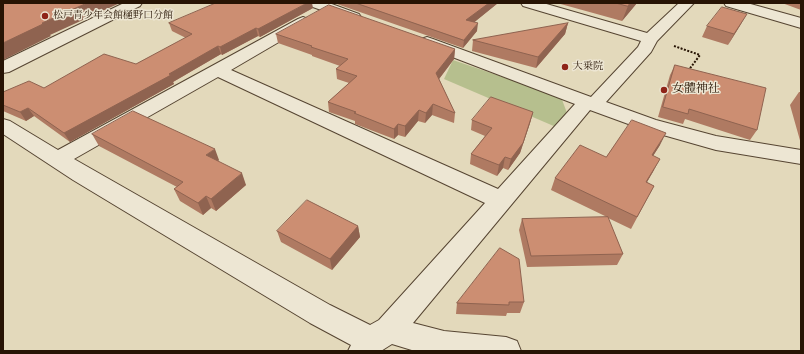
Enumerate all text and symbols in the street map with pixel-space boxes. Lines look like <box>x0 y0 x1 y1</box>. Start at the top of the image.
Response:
place label: 松戸青少年会館樋野口分館 <box>53 10 173 22</box>
marker: 松戸青少年会館樋野口分館 <box>40 11 50 21</box>
place label: 大乗院 <box>573 61 603 73</box>
marker: 大乗院 <box>560 62 570 72</box>
place label: 女體神社 <box>672 83 720 97</box>
marker: 女體神社 <box>659 85 669 95</box>

